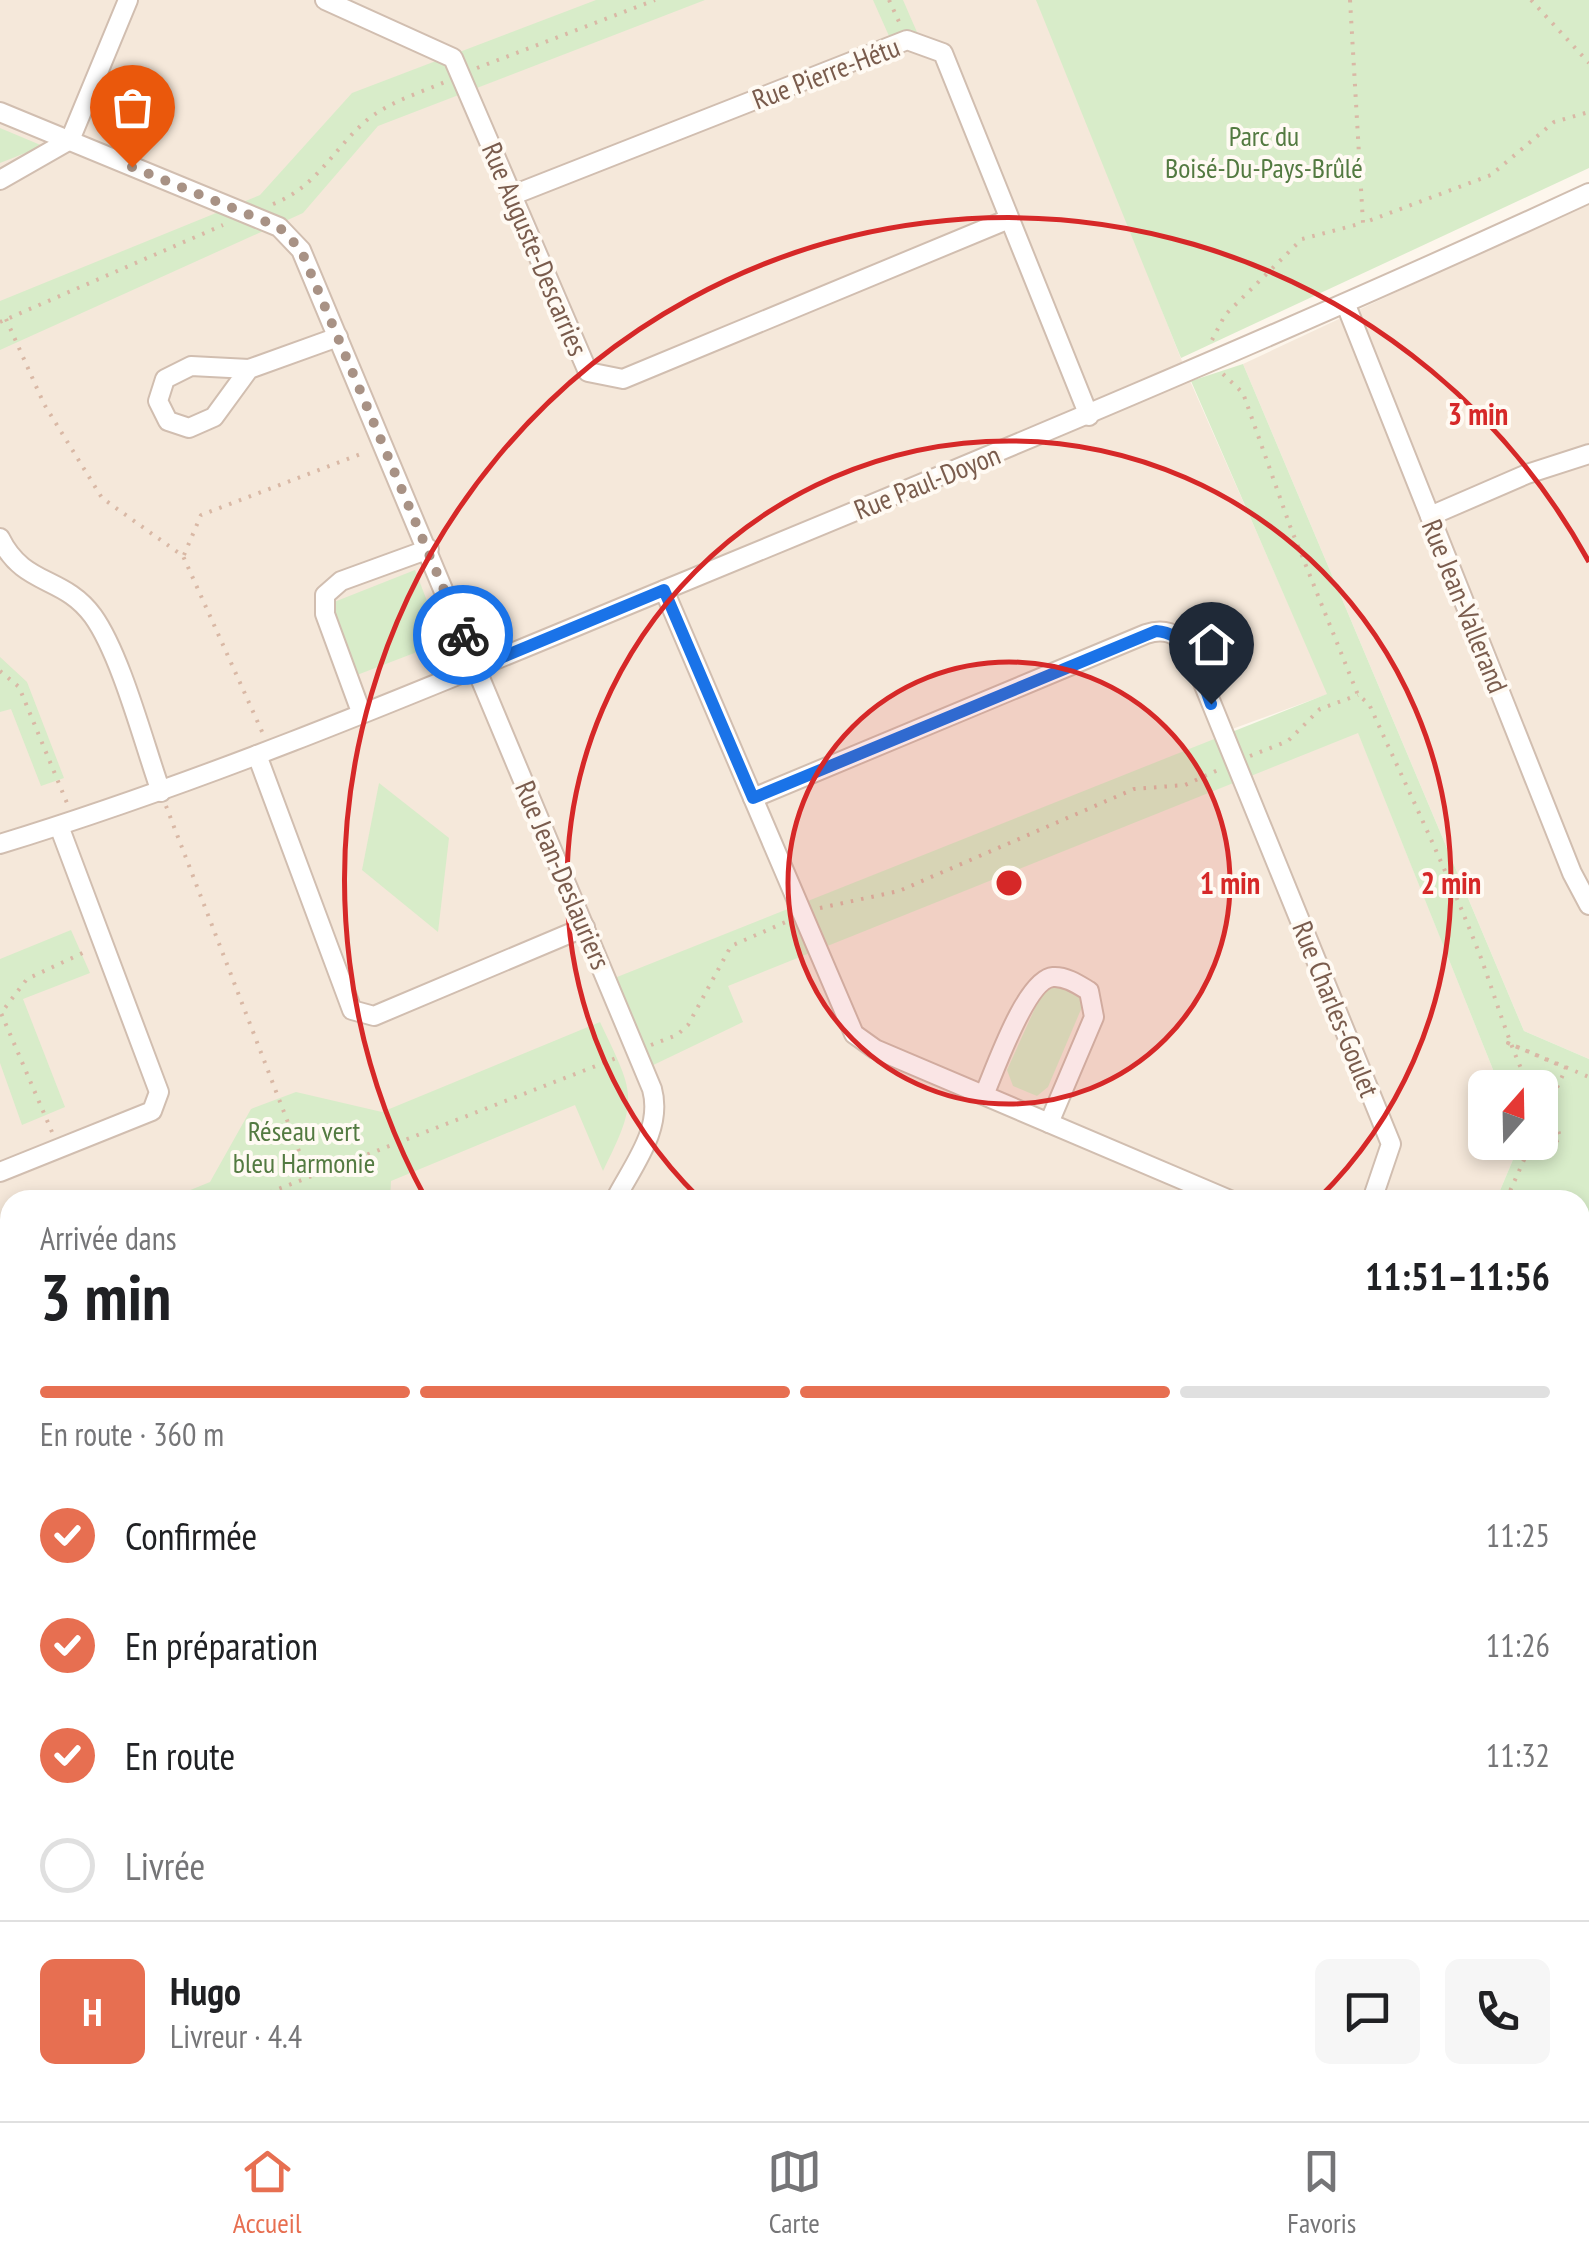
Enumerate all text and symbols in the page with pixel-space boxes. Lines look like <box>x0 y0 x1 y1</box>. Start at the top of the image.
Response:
street label: Rue Pierre-Hétu <box>747 28 905 118</box>
pin <box>90 65 175 168</box>
icon: bag <box>105 80 160 135</box>
park label: Parc du Boisé-Du-Pays-Brûlé <box>1165 117 1363 186</box>
street label: Rue Auguste-Descarries <box>474 137 597 361</box>
text: 3 min <box>1448 394 1508 433</box>
street label: Rue Paul-Doyon <box>848 435 1005 528</box>
street label: Rue Jean-Vallerand <box>1414 514 1517 698</box>
courier <box>413 585 513 685</box>
pin <box>1169 602 1254 705</box>
icon: bike <box>436 608 491 663</box>
icon: home <box>1184 617 1239 672</box>
street label: Rue Jean-Deslauriers <box>507 775 620 975</box>
text: 1 min <box>1200 863 1260 902</box>
text: 2 min <box>1421 863 1481 902</box>
centre of rings <box>991 865 1027 901</box>
street label: Rue Charles-Goulet <box>1284 915 1389 1103</box>
north arrow <box>1468 1070 1558 1160</box>
map controls <box>1468 1070 1558 1160</box>
park label: Réseau vert bleu Harmonie <box>233 1112 375 1181</box>
text: Arrivée dans <box>40 1217 177 1259</box>
text: 11:51–11:56 <box>1365 1251 1550 1300</box>
text: 3 min <box>40 1254 171 1338</box>
text: En route · 360 m <box>40 1413 224 1455</box>
icon: check <box>40 1508 95 1563</box>
text: Confirmée <box>125 1511 257 1560</box>
text: 11:25 <box>1486 1514 1550 1556</box>
icon: check <box>40 1618 95 1673</box>
text: En préparation <box>125 1621 318 1670</box>
text: 11:26 <box>1486 1624 1550 1666</box>
icon: check <box>40 1728 95 1783</box>
text: En route <box>125 1731 235 1780</box>
text: 11:32 <box>1486 1734 1550 1776</box>
text: Livrée <box>125 1841 205 1890</box>
button: chat <box>1315 1959 1420 2064</box>
button: phone <box>1445 1959 1550 2064</box>
text: Hugo <box>170 1966 241 2015</box>
text: H <box>82 1987 103 2036</box>
text: Livreur · 4.4 <box>170 2015 302 2057</box>
tab: Accueil <box>233 2144 301 2241</box>
tab: Carte <box>767 2144 822 2241</box>
tab: Favoris <box>1287 2144 1356 2241</box>

